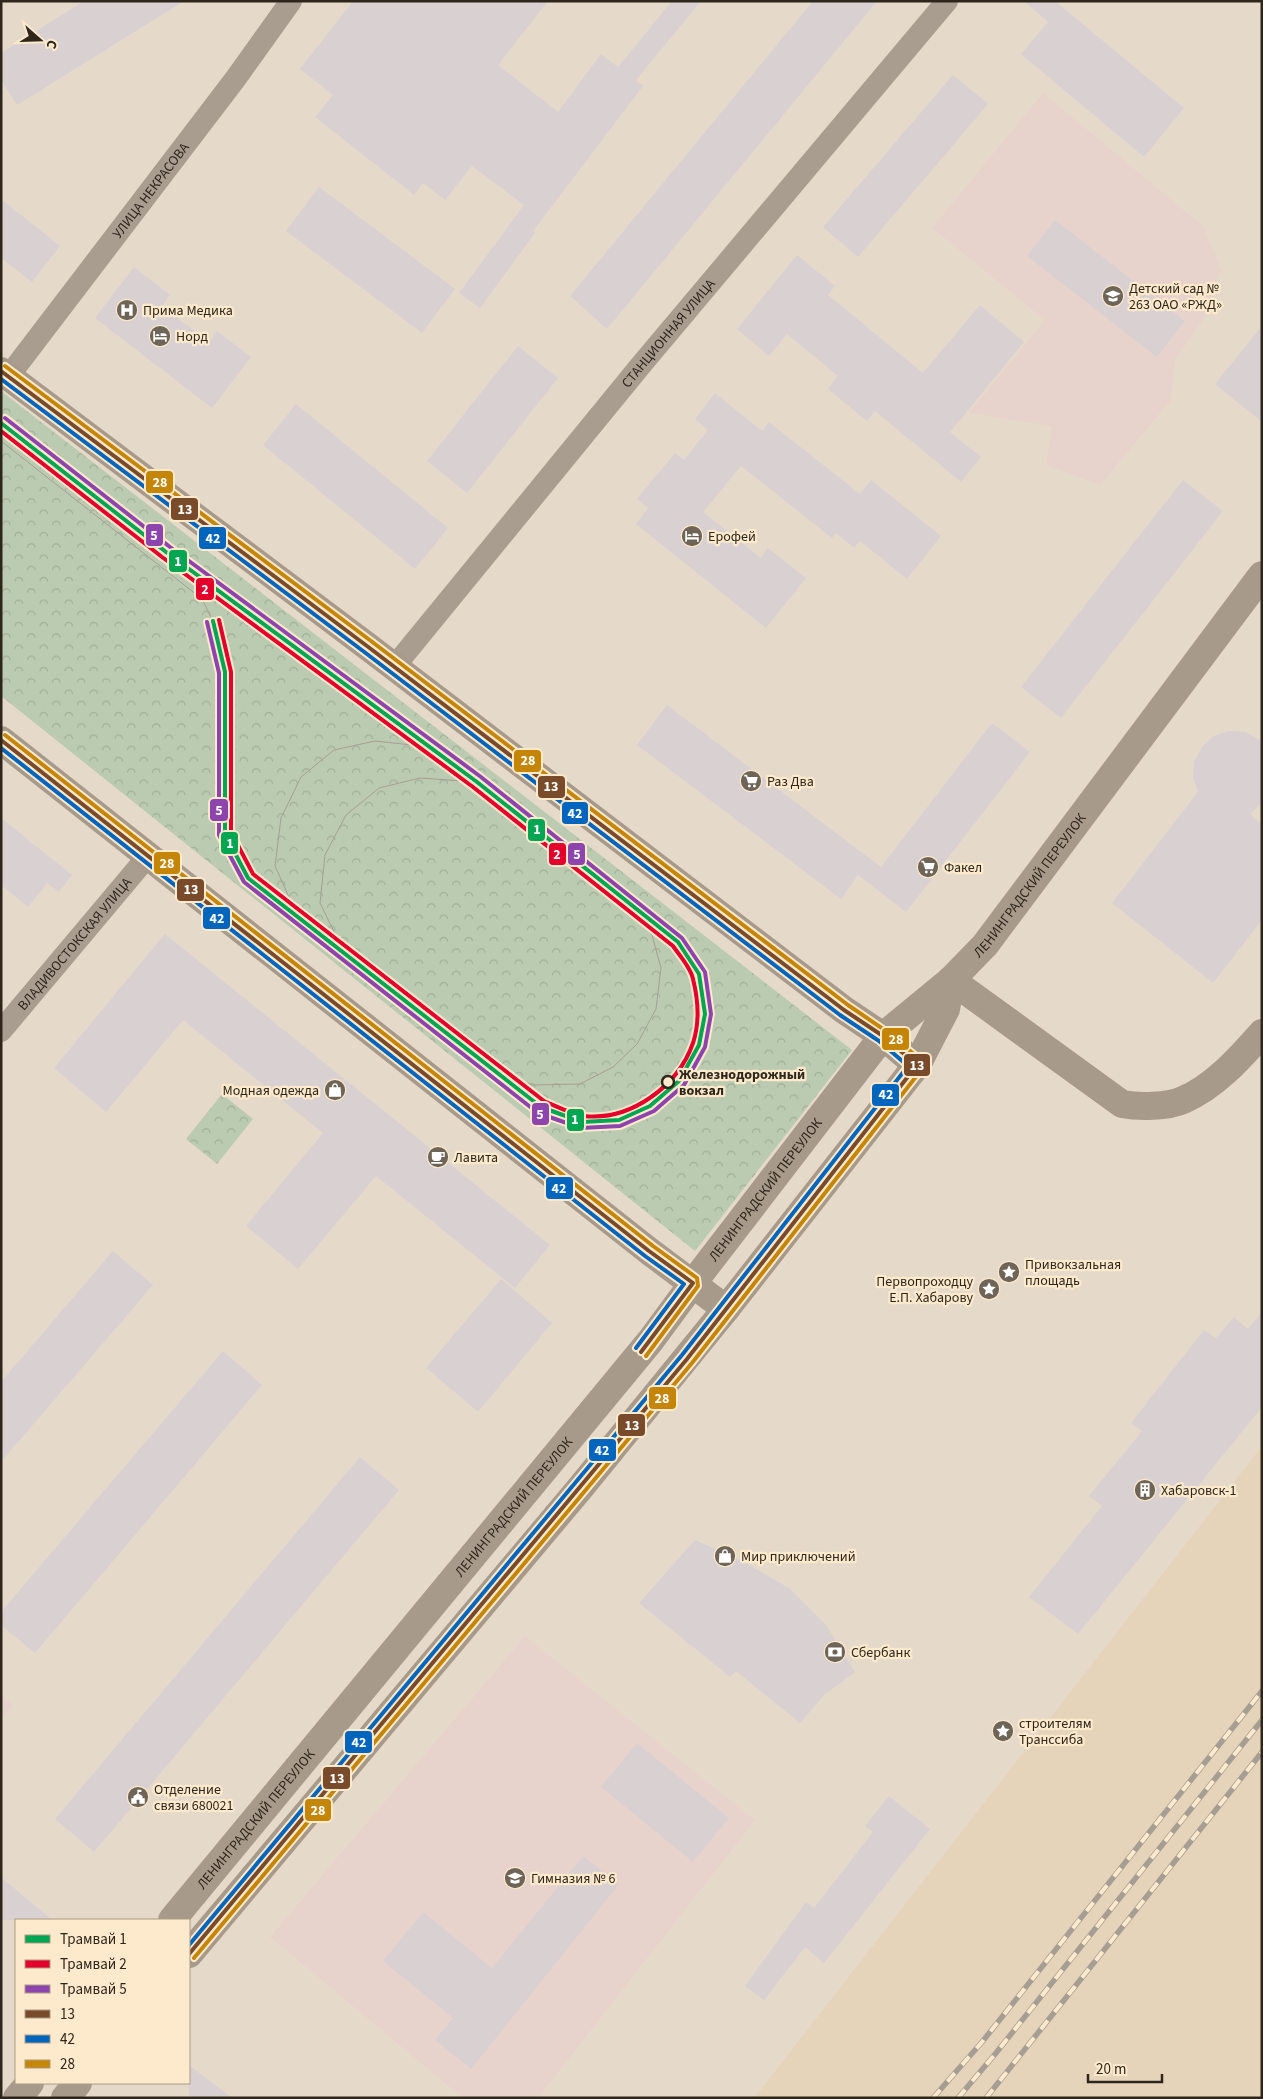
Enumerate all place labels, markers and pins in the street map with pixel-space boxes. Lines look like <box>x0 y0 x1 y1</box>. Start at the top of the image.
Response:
place label: Детский сад № 263 ОАО «РЖД» <box>1129 279 1222 315</box>
school or university icon: Детский сад № 263 ОАО «РЖД» <box>1101 284 1125 308</box>
hospital icon: Прима Медика <box>115 298 139 322</box>
place label: Прима Медика <box>143 301 233 321</box>
hotel icon: Норд <box>148 324 172 348</box>
place label: Норд <box>176 327 208 347</box>
hotel icon: Ерофей <box>680 524 704 548</box>
place label: Ерофей <box>708 527 756 547</box>
supermarket icon: Раз Два <box>739 769 763 793</box>
place label: Раз Два <box>767 772 814 792</box>
supermarket icon: Факел <box>916 855 940 879</box>
place label: Факел <box>944 858 982 878</box>
place label: Железнодорожный вокзал <box>679 1065 805 1101</box>
marker: Железнодорожный вокзал <box>661 1075 675 1089</box>
shop icon: Модная одежда <box>323 1078 347 1102</box>
place label: Модная одежда <box>222 1081 319 1101</box>
cafe icon: Лавита <box>426 1145 450 1169</box>
place label: Лавита <box>454 1148 498 1168</box>
place label: Привокзальная площадь <box>1025 1255 1121 1291</box>
place icon: Привокзальная площадь <box>997 1260 1021 1284</box>
place label: Первопроходцу Е.П. Хабарову <box>876 1272 973 1308</box>
place icon: Первопроходцу Е.П. Хабарову <box>977 1277 1001 1301</box>
building icon: Хабаровск-1 <box>1133 1478 1157 1502</box>
place label: Хабаровск-1 <box>1161 1481 1236 1501</box>
shop icon: Мир приключений <box>713 1544 737 1568</box>
place label: Мир приключений <box>741 1547 856 1567</box>
bank icon: Сбербанк <box>823 1640 847 1664</box>
place label: Сбербанк <box>851 1643 910 1663</box>
place label: строителям Транссиба <box>1019 1714 1092 1750</box>
place icon: строителям Транссиба <box>991 1719 1015 1743</box>
place label: Отделение связи 680021 <box>154 1780 234 1816</box>
public building icon: Отделение связи 680021 <box>126 1785 150 1809</box>
school or university icon: Гимназия № 6 <box>503 1866 527 1890</box>
place label: Гимназия № 6 <box>531 1869 615 1889</box>

